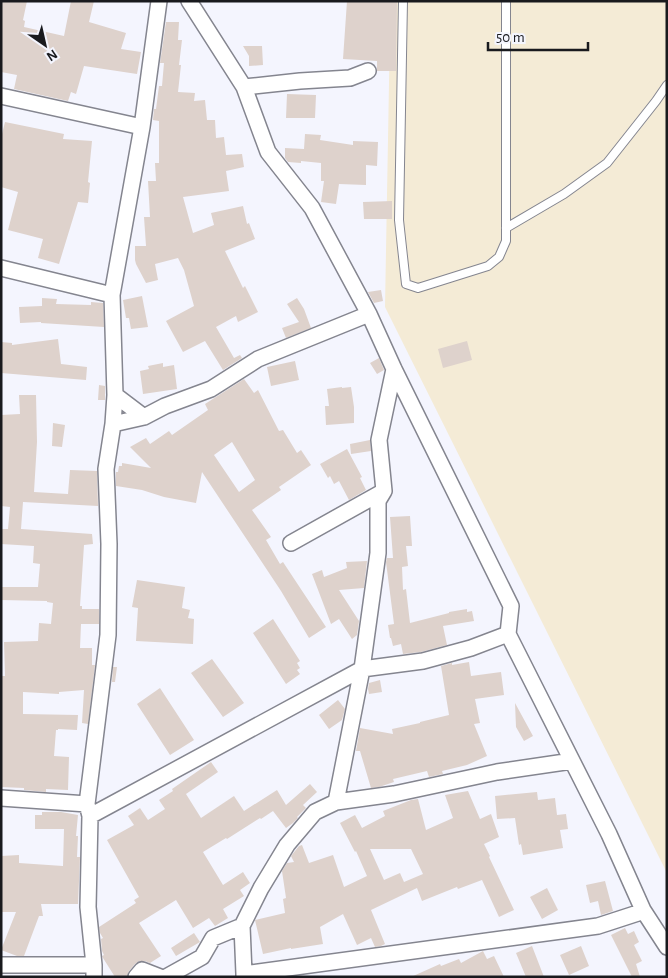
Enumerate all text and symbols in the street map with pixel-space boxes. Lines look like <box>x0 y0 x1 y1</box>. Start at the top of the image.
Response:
north arrow <box>20 20 70 70</box>
scale bar <box>488 20 588 52</box>
text: 50 m <box>496 30 525 45</box>
text: N <box>44 46 60 63</box>

